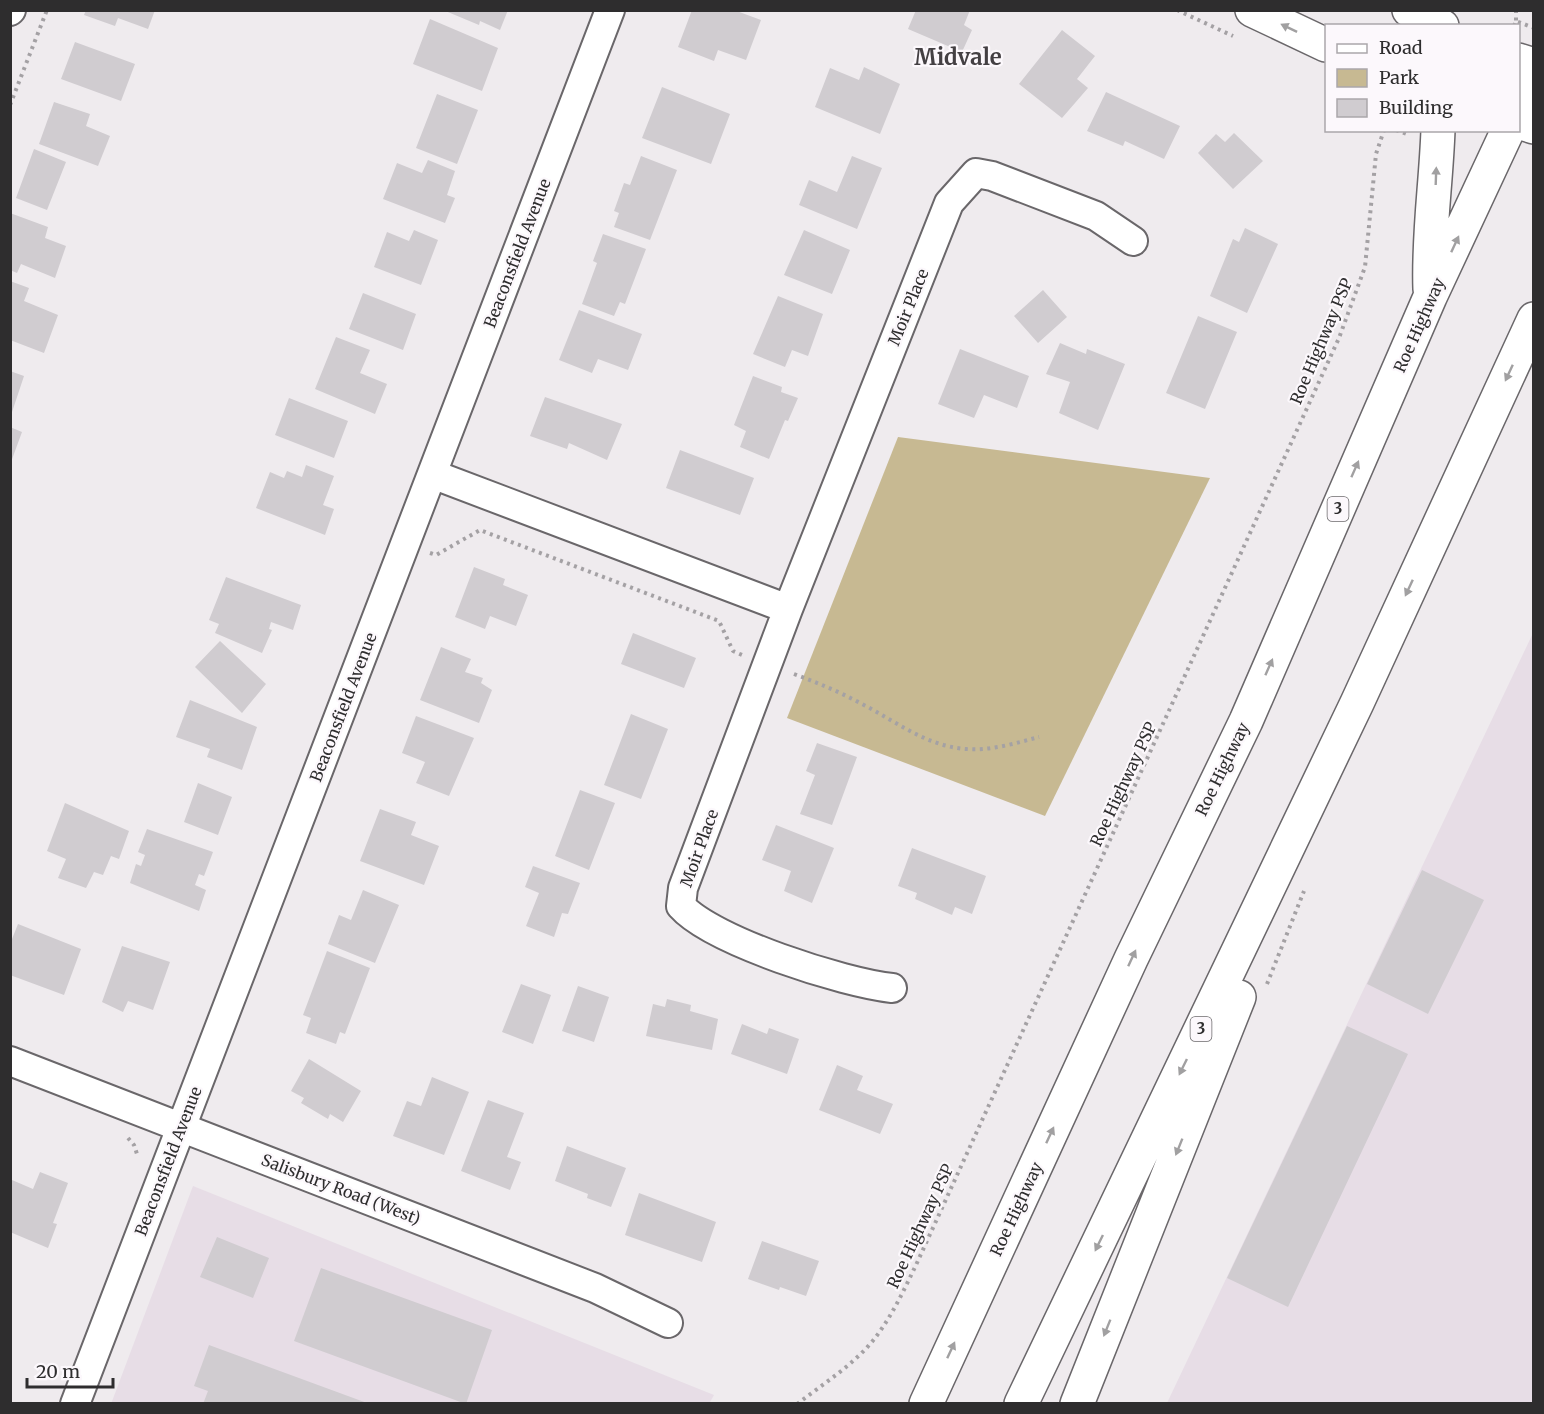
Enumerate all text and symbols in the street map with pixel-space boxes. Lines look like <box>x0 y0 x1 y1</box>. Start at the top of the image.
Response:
one-way arrow <box>1280 24 1297 33</box>
legend <box>1325 24 1520 132</box>
text: Road <box>1379 36 1423 59</box>
district label: Midvale <box>914 43 1002 71</box>
text: Park <box>1379 66 1420 89</box>
text: Building <box>1379 96 1453 119</box>
one-way arrow <box>1432 167 1441 186</box>
street label: Beaconsfield Avenue <box>479 176 555 330</box>
one-way arrow <box>1450 235 1460 253</box>
street label: Moir Place <box>884 266 932 348</box>
street label: Roe Highway <box>1389 274 1449 375</box>
street label: Roe Highway PSP <box>1285 275 1357 407</box>
one-way arrow <box>1504 364 1514 382</box>
one-way arrow <box>1350 460 1360 478</box>
road number: 3 <box>1328 497 1348 521</box>
one-way arrow <box>1405 580 1414 597</box>
street label: Beaconsfield Avenue <box>305 630 381 784</box>
one-way arrow <box>1264 658 1274 676</box>
street label: Roe Highway <box>1191 718 1254 819</box>
street label: Roe Highway PSP <box>1085 719 1161 849</box>
street label: Moir Place <box>676 806 722 890</box>
one-way arrow <box>1127 950 1136 967</box>
road number: 3 <box>1190 1017 1212 1041</box>
one-way arrow <box>1179 1058 1189 1076</box>
street label: Beaconsfield Avenue <box>130 1084 206 1238</box>
one-way arrow <box>1045 1126 1055 1144</box>
one-way arrow <box>1174 1138 1183 1156</box>
street label: Salisbury Road (West) <box>259 1149 423 1229</box>
street label: Roe Highway <box>985 1158 1047 1259</box>
street label: Roe Highway PSP <box>882 1161 958 1291</box>
one-way arrow <box>1094 1234 1103 1251</box>
one-way arrow <box>1102 1319 1111 1337</box>
one-way arrow <box>946 1342 955 1359</box>
scale bar <box>27 1351 112 1389</box>
text: 20 m <box>36 1360 80 1383</box>

